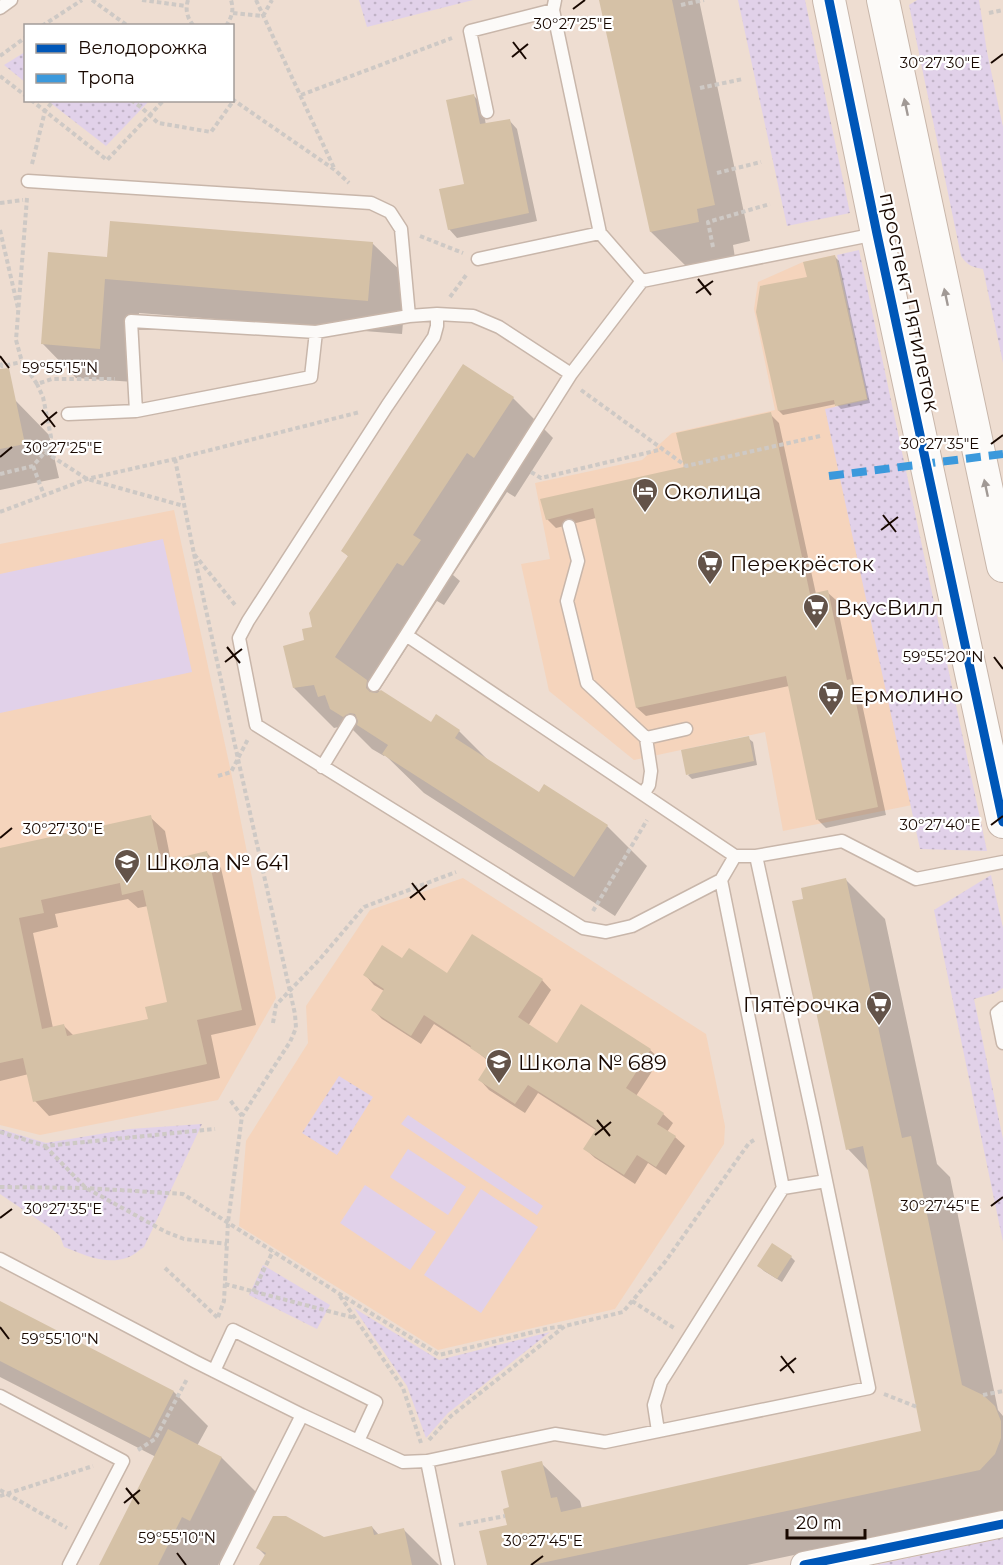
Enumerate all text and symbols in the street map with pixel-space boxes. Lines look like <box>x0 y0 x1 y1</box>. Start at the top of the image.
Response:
text: 30°27'25"E <box>534 14 612 33</box>
legend <box>24 24 234 102</box>
text: Велодорожка <box>78 37 207 59</box>
text: 30°27'30"E <box>900 53 980 72</box>
text: Тропа <box>78 67 135 89</box>
one-way arrow <box>900 97 910 116</box>
street label: проспект Пятилеток <box>875 190 945 414</box>
one-way arrow <box>941 288 950 307</box>
text: 59°55'15"N <box>22 358 98 377</box>
text: 30°27'35"E <box>901 434 979 453</box>
text: 30°27'25"E <box>24 438 102 457</box>
hotel icon: Околица <box>630 476 660 514</box>
place label: Околица <box>664 479 761 504</box>
one-way arrow <box>981 479 991 497</box>
supermarket icon: Перекрёсток <box>695 548 725 586</box>
place label: Перекрёсток <box>730 551 874 576</box>
supermarket icon: ВкусВилл <box>801 592 831 630</box>
place label: ВкусВилл <box>836 595 943 620</box>
text: 59°55'20"N <box>903 647 983 666</box>
supermarket icon: Ермолино <box>816 679 846 717</box>
place label: Ермолино <box>850 682 963 707</box>
text: 30°27'40"E <box>900 815 980 834</box>
text: 30°27'30"E <box>23 819 103 838</box>
school or university icon: Школа № 641 <box>112 847 142 885</box>
place label: Школа № 641 <box>146 850 290 875</box>
supermarket icon: Пятёрочка <box>864 989 894 1027</box>
place label: Пятёрочка <box>743 992 860 1017</box>
school or university icon: Школа № 689 <box>484 1047 514 1085</box>
place label: Школа № 689 <box>518 1050 667 1075</box>
text: 30°27'45"E <box>900 1196 980 1215</box>
text: 30°27'35"E <box>24 1199 102 1218</box>
text: 59°55'10"N <box>21 1329 99 1348</box>
scale bar <box>787 1502 865 1540</box>
text: 20 m <box>796 1512 842 1534</box>
text: 59°55'10"N <box>138 1528 216 1547</box>
text: 30°27'45"E <box>503 1531 583 1550</box>

